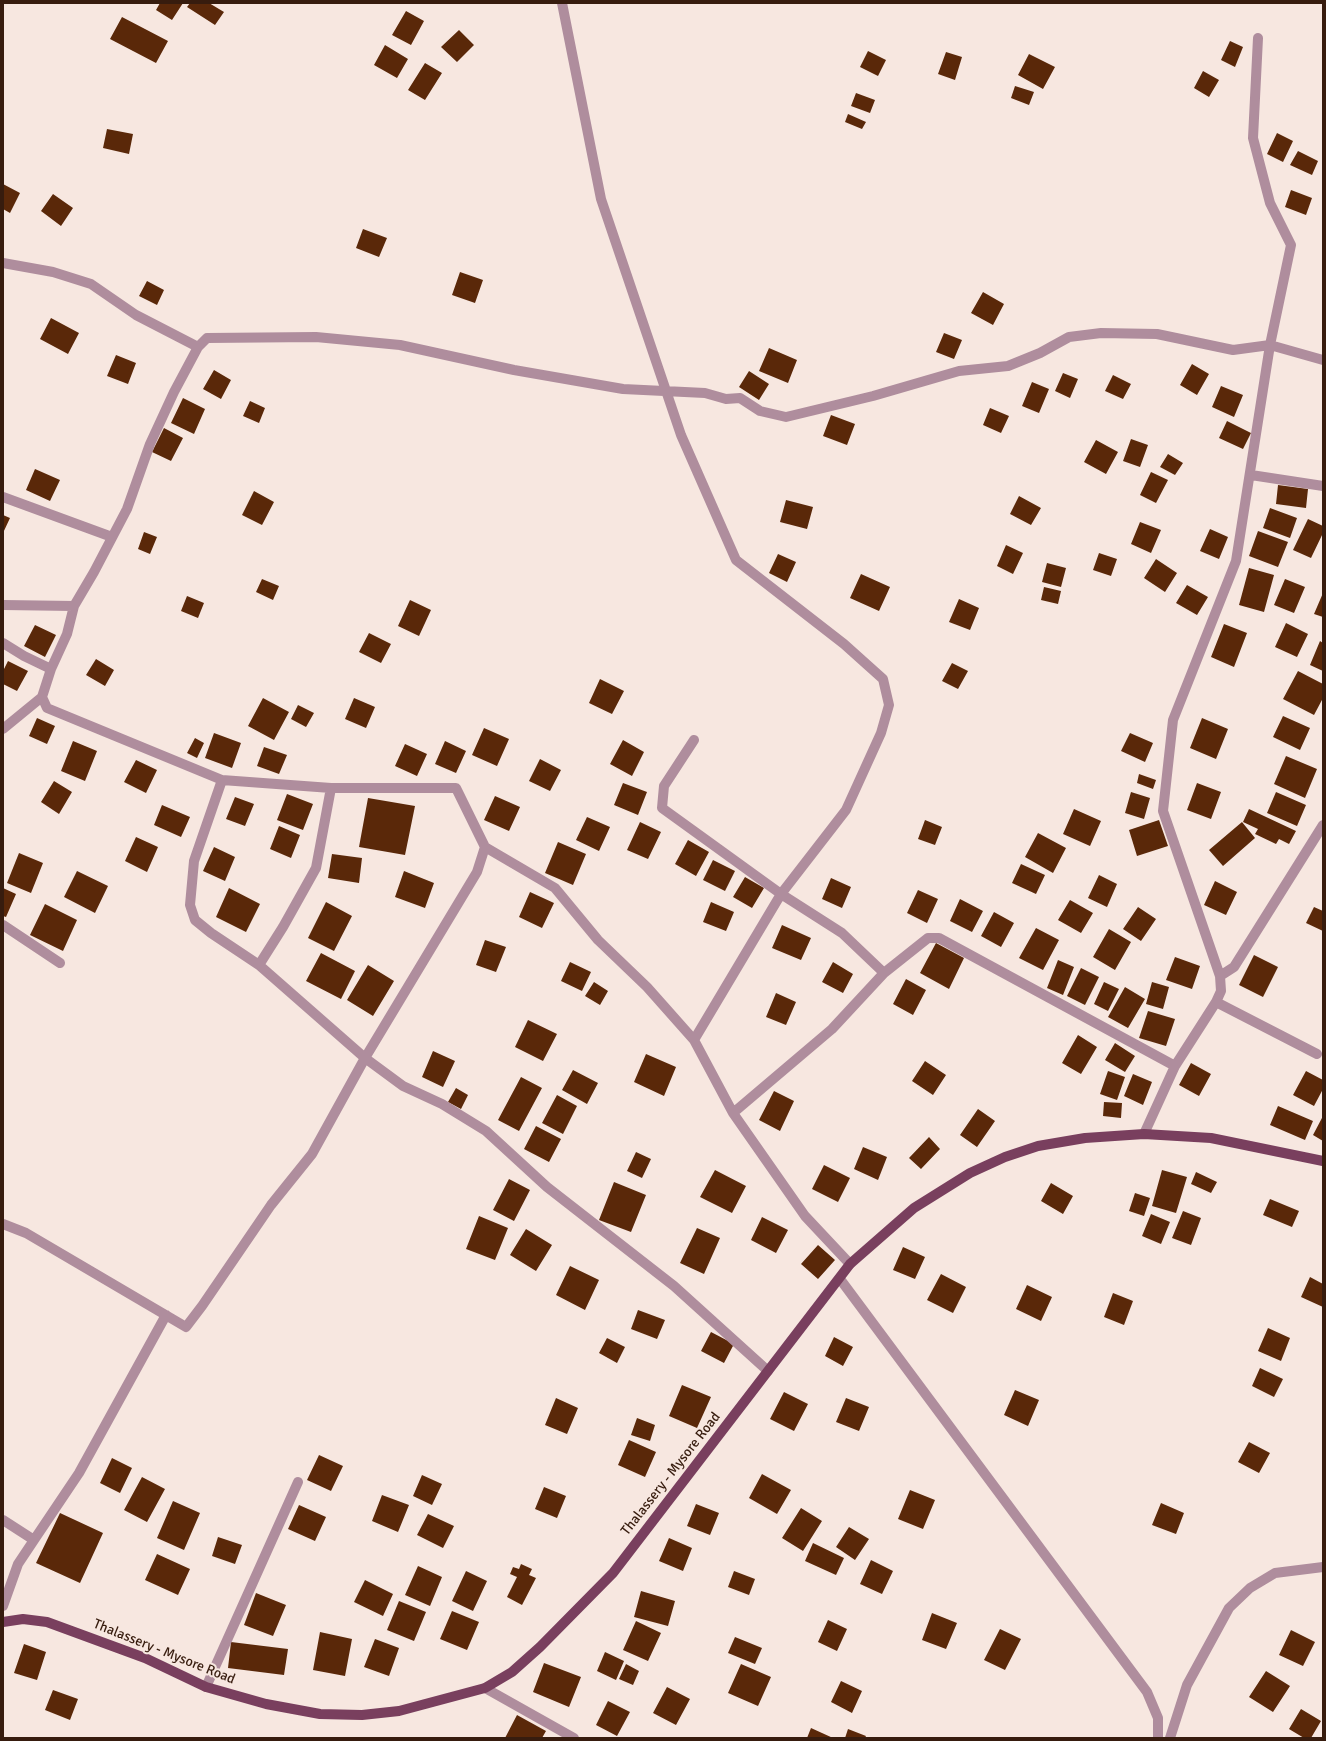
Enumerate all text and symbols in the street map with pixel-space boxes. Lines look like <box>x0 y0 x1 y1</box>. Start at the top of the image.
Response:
street label: Thalassery - Mysore Road <box>618 1409 724 1539</box>
street label: Thalassery - Mysore Road <box>91 1616 237 1688</box>

